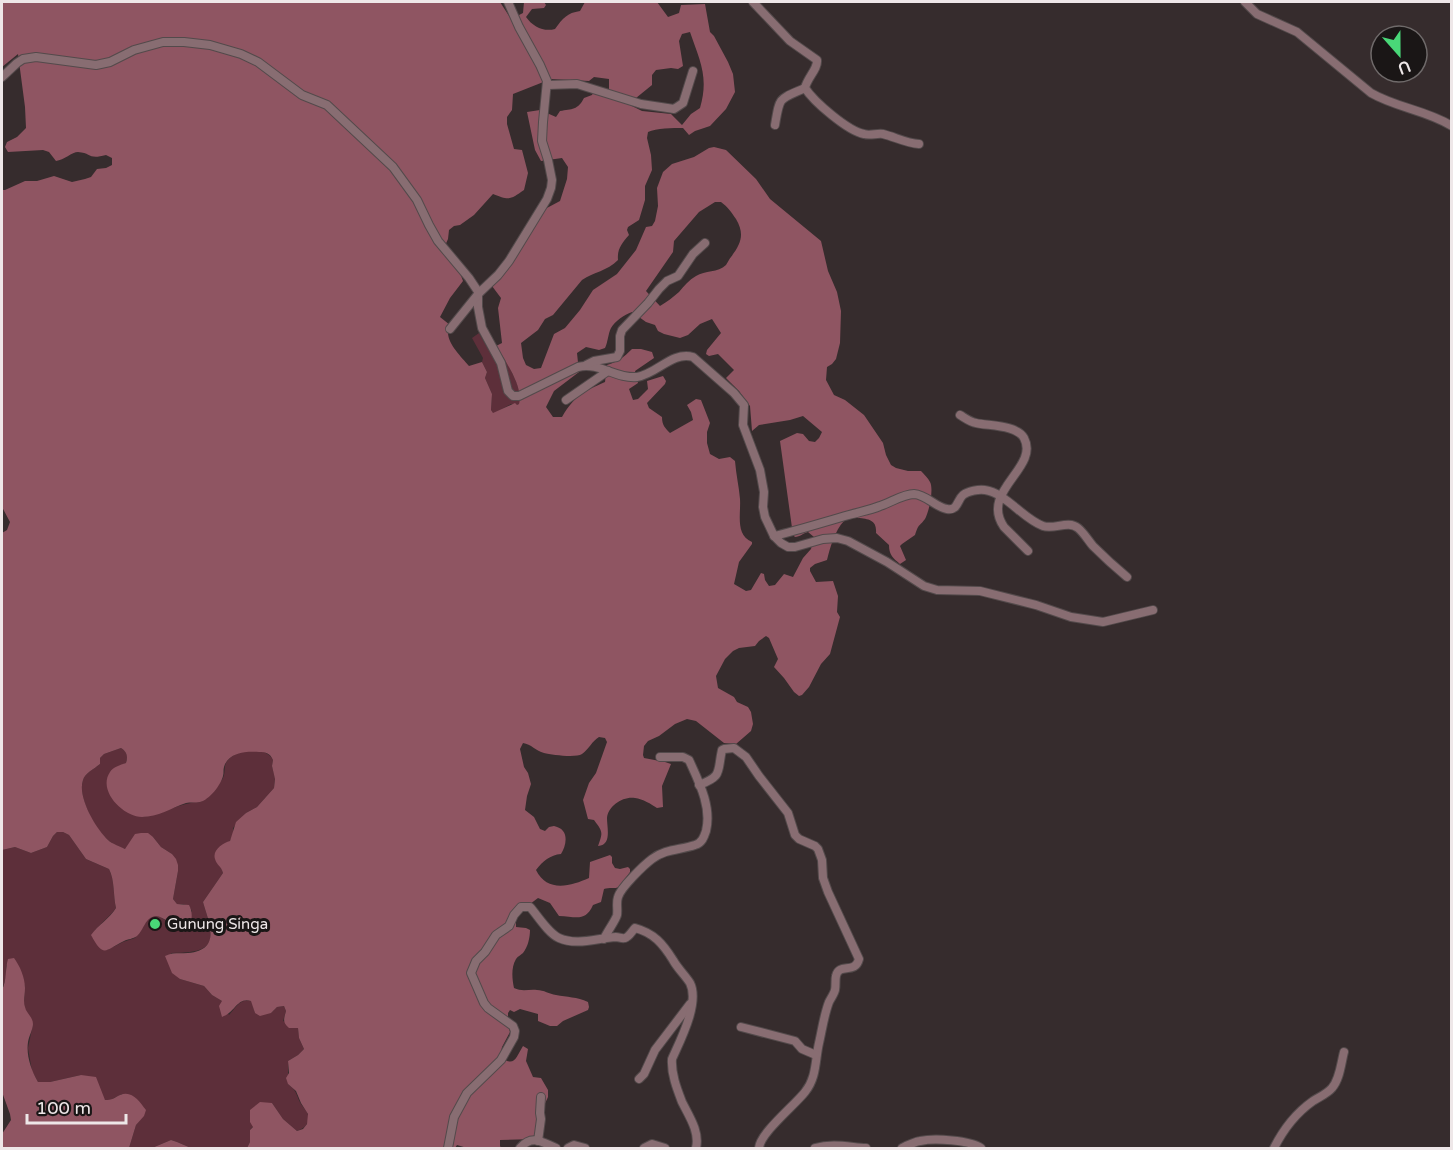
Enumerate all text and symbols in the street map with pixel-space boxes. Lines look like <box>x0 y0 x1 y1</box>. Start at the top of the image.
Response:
north arrow <box>1369 24 1429 84</box>
text: U <box>1395 56 1413 79</box>
place label: Gunung Singa <box>167 915 268 933</box>
marker: Gunung Singa <box>148 917 162 931</box>
scale bar <box>27 1087 126 1125</box>
text: 100 m <box>36 1097 91 1119</box>

